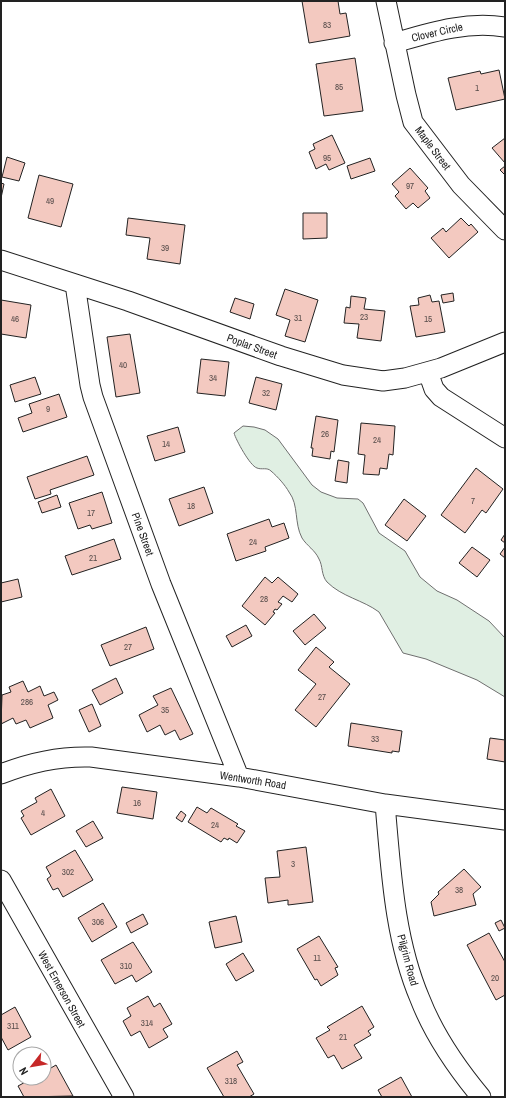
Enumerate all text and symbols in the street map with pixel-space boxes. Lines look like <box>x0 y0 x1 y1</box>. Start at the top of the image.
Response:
house number: 83 <box>323 19 331 31</box>
street label: Clover Circle <box>410 19 464 45</box>
house number: 85 <box>335 81 343 93</box>
house number: 1 <box>475 82 479 94</box>
street label: Maple Street <box>412 123 454 173</box>
house number: 95 <box>323 152 331 164</box>
house number: 97 <box>406 180 414 192</box>
house number: 49 <box>46 195 54 207</box>
house number: 39 <box>161 242 169 254</box>
house number: 23 <box>360 311 368 323</box>
house number: 31 <box>294 312 302 324</box>
house number: 46 <box>11 313 19 325</box>
house number: 15 <box>424 313 432 325</box>
street label: Poplar Street <box>225 330 280 362</box>
house number: 40 <box>119 359 127 371</box>
house number: 34 <box>209 372 217 384</box>
house number: 32 <box>262 387 270 399</box>
house number: 9 <box>46 403 50 415</box>
house number: 26 <box>321 428 329 440</box>
house number: 24 <box>373 434 381 446</box>
house number: 14 <box>162 438 170 450</box>
house number: 7 <box>471 495 475 507</box>
house number: 18 <box>187 500 195 512</box>
house number: 17 <box>87 507 95 519</box>
street label: Pine Street <box>129 510 157 558</box>
house number: 24 <box>249 536 257 548</box>
house number: 21 <box>89 552 97 564</box>
house number: 28 <box>260 593 268 605</box>
house number: 27 <box>124 641 132 653</box>
house number: 27 <box>318 691 326 703</box>
house number: 286 <box>21 696 33 708</box>
house number: 35 <box>161 704 169 716</box>
house number: 33 <box>371 733 379 745</box>
street label: Wentworth Road <box>219 768 287 792</box>
house number: 16 <box>133 797 141 809</box>
house number: 4 <box>41 807 45 819</box>
house number: 24 <box>211 819 219 831</box>
house number: 3 <box>291 858 295 870</box>
house number: 302 <box>62 866 74 878</box>
house number: 38 <box>455 884 463 896</box>
house number: 306 <box>92 916 104 928</box>
street label: Pilgrim Road <box>394 933 422 987</box>
street label: West Emerson Street <box>35 948 89 1030</box>
house number: 11 <box>313 952 321 964</box>
house number: 310 <box>120 960 132 972</box>
house number: 20 <box>491 972 499 984</box>
house number: 314 <box>141 1017 153 1029</box>
house number: 311 <box>7 1020 19 1032</box>
house number: 21 <box>339 1031 347 1043</box>
north arrow <box>12 1046 52 1086</box>
text: N <box>16 1065 31 1078</box>
house number: 318 <box>225 1075 237 1087</box>

